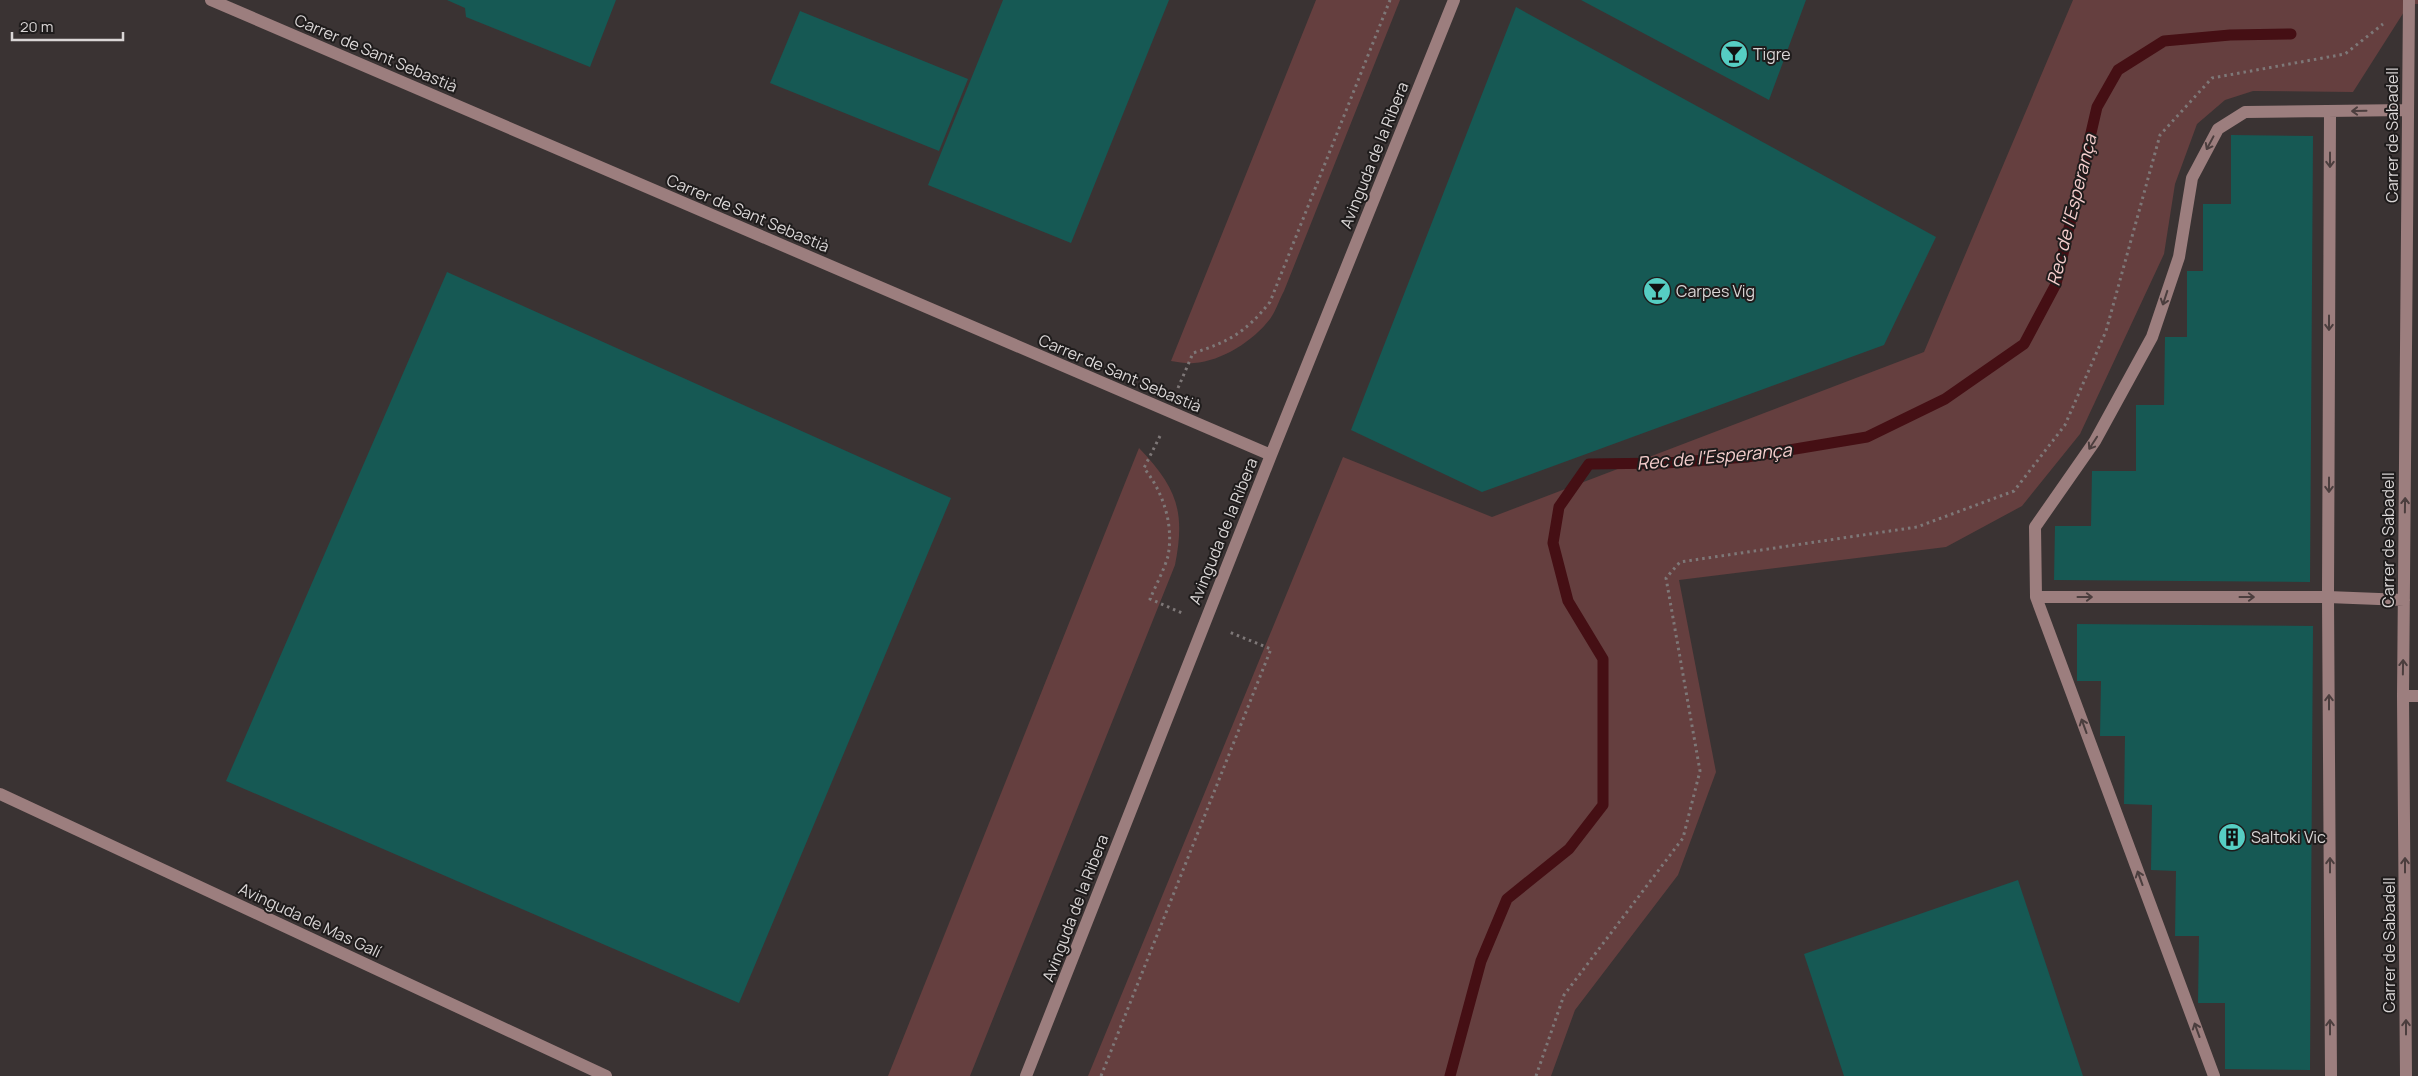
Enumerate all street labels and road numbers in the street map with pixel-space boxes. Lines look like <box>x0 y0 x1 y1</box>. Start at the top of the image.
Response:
street label: Carrer de Sant Sebastià <box>291 9 461 97</box>
street label: Carrer de Sabadell <box>2381 67 2403 203</box>
street label: Avinguda de la Ribera <box>1335 78 1413 232</box>
street label: Carrer de Sant Sebastià <box>663 169 833 257</box>
street label: Carrer de Sant Sebastià <box>1035 329 1205 417</box>
street label: Avinguda de la Ribera <box>1184 454 1262 608</box>
street label: Carrer de Sabadell <box>2377 472 2399 608</box>
street label: Avinguda de la Ribera <box>1037 831 1113 985</box>
street label: Avinguda de Mas Galí <box>235 877 385 963</box>
street label: Carrer de Sabadell <box>2378 877 2400 1013</box>

